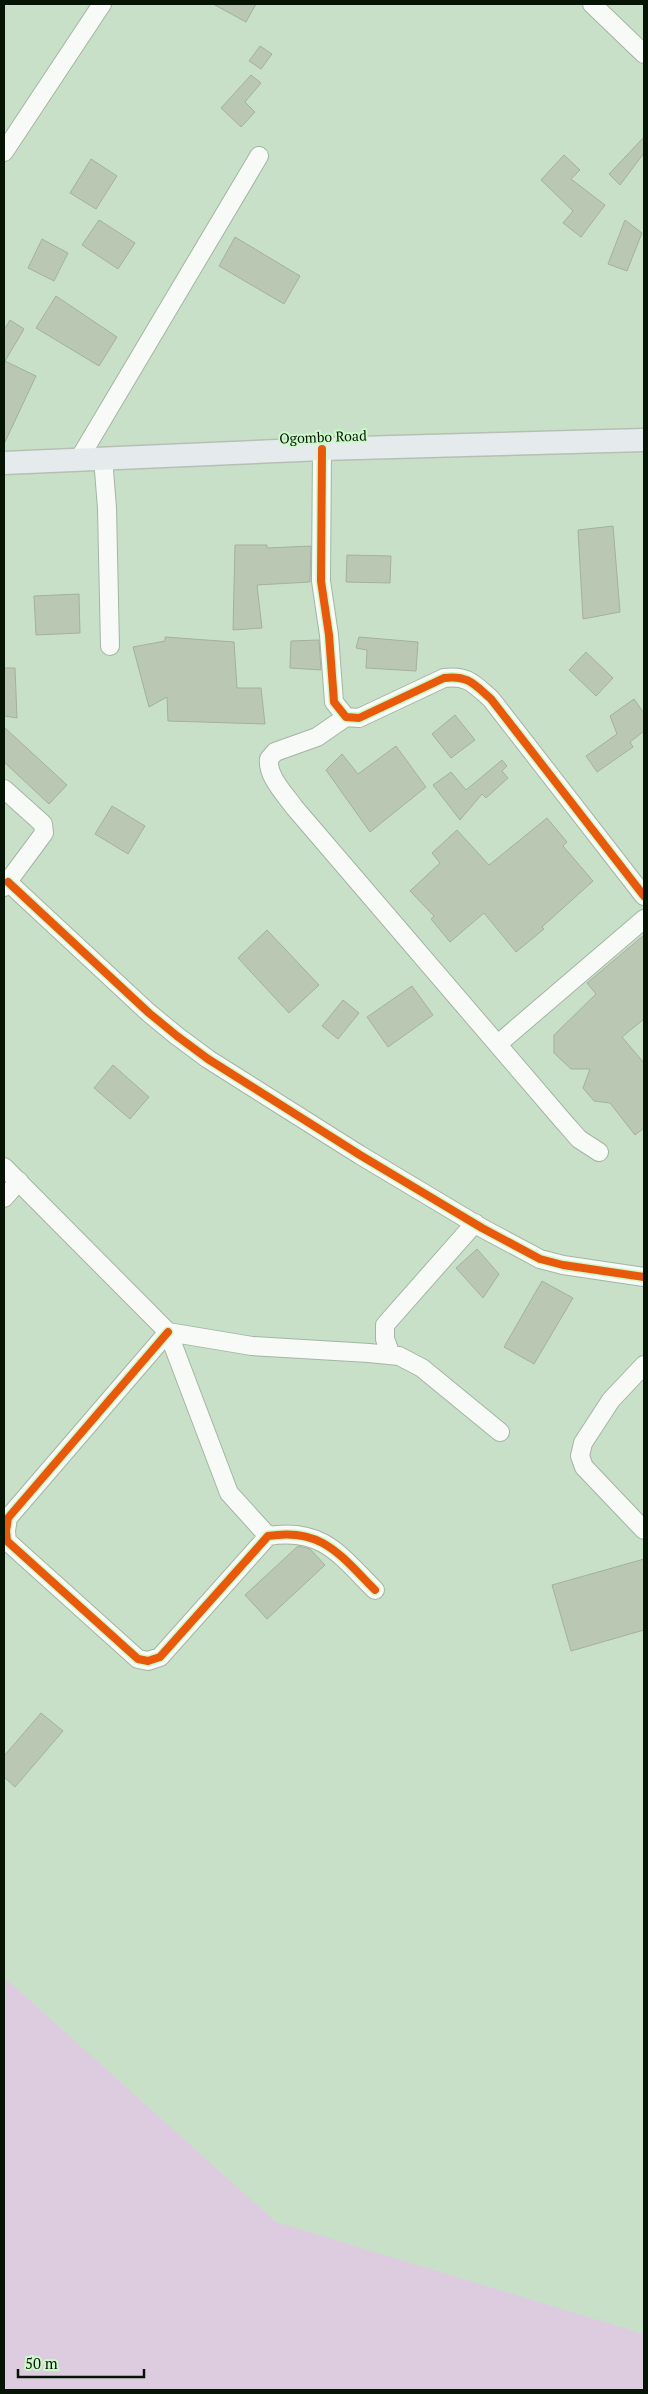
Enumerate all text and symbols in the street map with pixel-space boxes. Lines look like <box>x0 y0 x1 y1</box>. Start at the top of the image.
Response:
street label: Ogombo Road <box>279 425 367 448</box>
scale bar <box>18 2346 144 2378</box>
text: 50 m <box>25 2353 58 2373</box>

